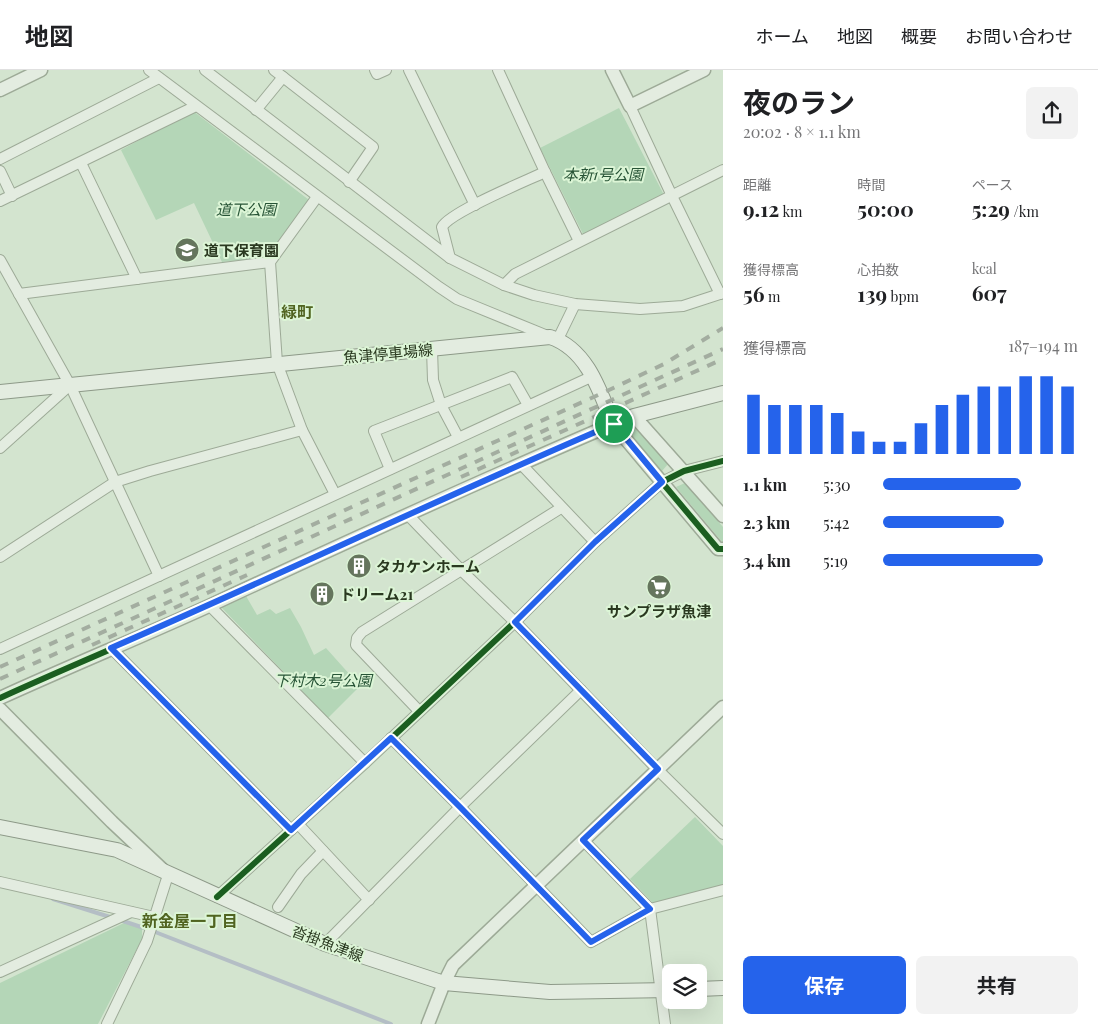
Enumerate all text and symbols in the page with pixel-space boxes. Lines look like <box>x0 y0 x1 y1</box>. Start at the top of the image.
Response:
text: 地図 <box>25 19 73 51</box>
text: ホーム <box>756 24 809 48</box>
text: 地図 <box>837 24 873 48</box>
text: 概要 <box>901 24 937 48</box>
text: お問い合わせ <box>965 24 1073 48</box>
text: 夜のラン <box>743 83 855 120</box>
button: share <box>1026 87 1078 139</box>
text: 20:02 · 8 × 1.1 km <box>743 121 861 142</box>
park label: 本新1号公園 <box>563 164 645 184</box>
text: 距離 <box>743 175 771 194</box>
text: 時間 <box>857 175 885 194</box>
text: ペース <box>972 175 1013 194</box>
text: 9.12 <box>743 194 779 222</box>
text: 50:00 <box>857 194 914 222</box>
text: 5:29 <box>972 194 1010 222</box>
park label: 道下公園 <box>216 199 278 219</box>
text: km <box>779 202 803 221</box>
text: /km <box>1010 202 1039 221</box>
school or university icon: 道下保育園 <box>174 237 200 263</box>
place label: 道下保育園 <box>204 240 279 260</box>
text: kcal <box>972 259 997 278</box>
text: 獲得標高 <box>743 260 799 279</box>
text: 心拍数 <box>857 260 899 279</box>
text: 607 <box>972 278 1007 306</box>
text: 56 <box>743 279 764 307</box>
text: 139 <box>857 279 887 307</box>
text: m <box>764 287 780 306</box>
text: bpm <box>887 287 919 306</box>
district label: 緑町 <box>281 301 313 322</box>
text: 187–194 m <box>1008 335 1078 356</box>
text: 獲得標高 <box>743 337 807 358</box>
street label: 魚津停車場線 <box>342 339 434 367</box>
pin <box>593 403 635 445</box>
icon: arrive <box>600 410 628 438</box>
text: 1.1 km <box>743 474 787 495</box>
text: 5:30 <box>823 474 851 495</box>
text: 2.3 km <box>743 512 790 533</box>
text: 5:42 <box>823 512 849 533</box>
text: 3.4 km <box>743 550 791 571</box>
text: 5:19 <box>823 550 848 571</box>
building icon: タカケンホーム <box>346 553 372 579</box>
place label: タカケンホーム <box>376 556 480 576</box>
supermarket icon: サンプラザ魚津 <box>646 574 672 600</box>
building icon: ドリーム21 <box>309 581 335 607</box>
place label: ドリーム21 <box>340 584 413 604</box>
place label: サンプラザ魚津 <box>607 601 711 621</box>
park label: 下村木2号公園 <box>274 670 374 690</box>
district label: 新金屋一丁目 <box>142 910 238 931</box>
street label: 沓掛魚津線 <box>289 920 367 966</box>
button: 保存 <box>743 956 906 1014</box>
button: 共有 <box>916 956 1078 1014</box>
map controls <box>662 964 707 1009</box>
button: layers <box>662 964 707 1009</box>

